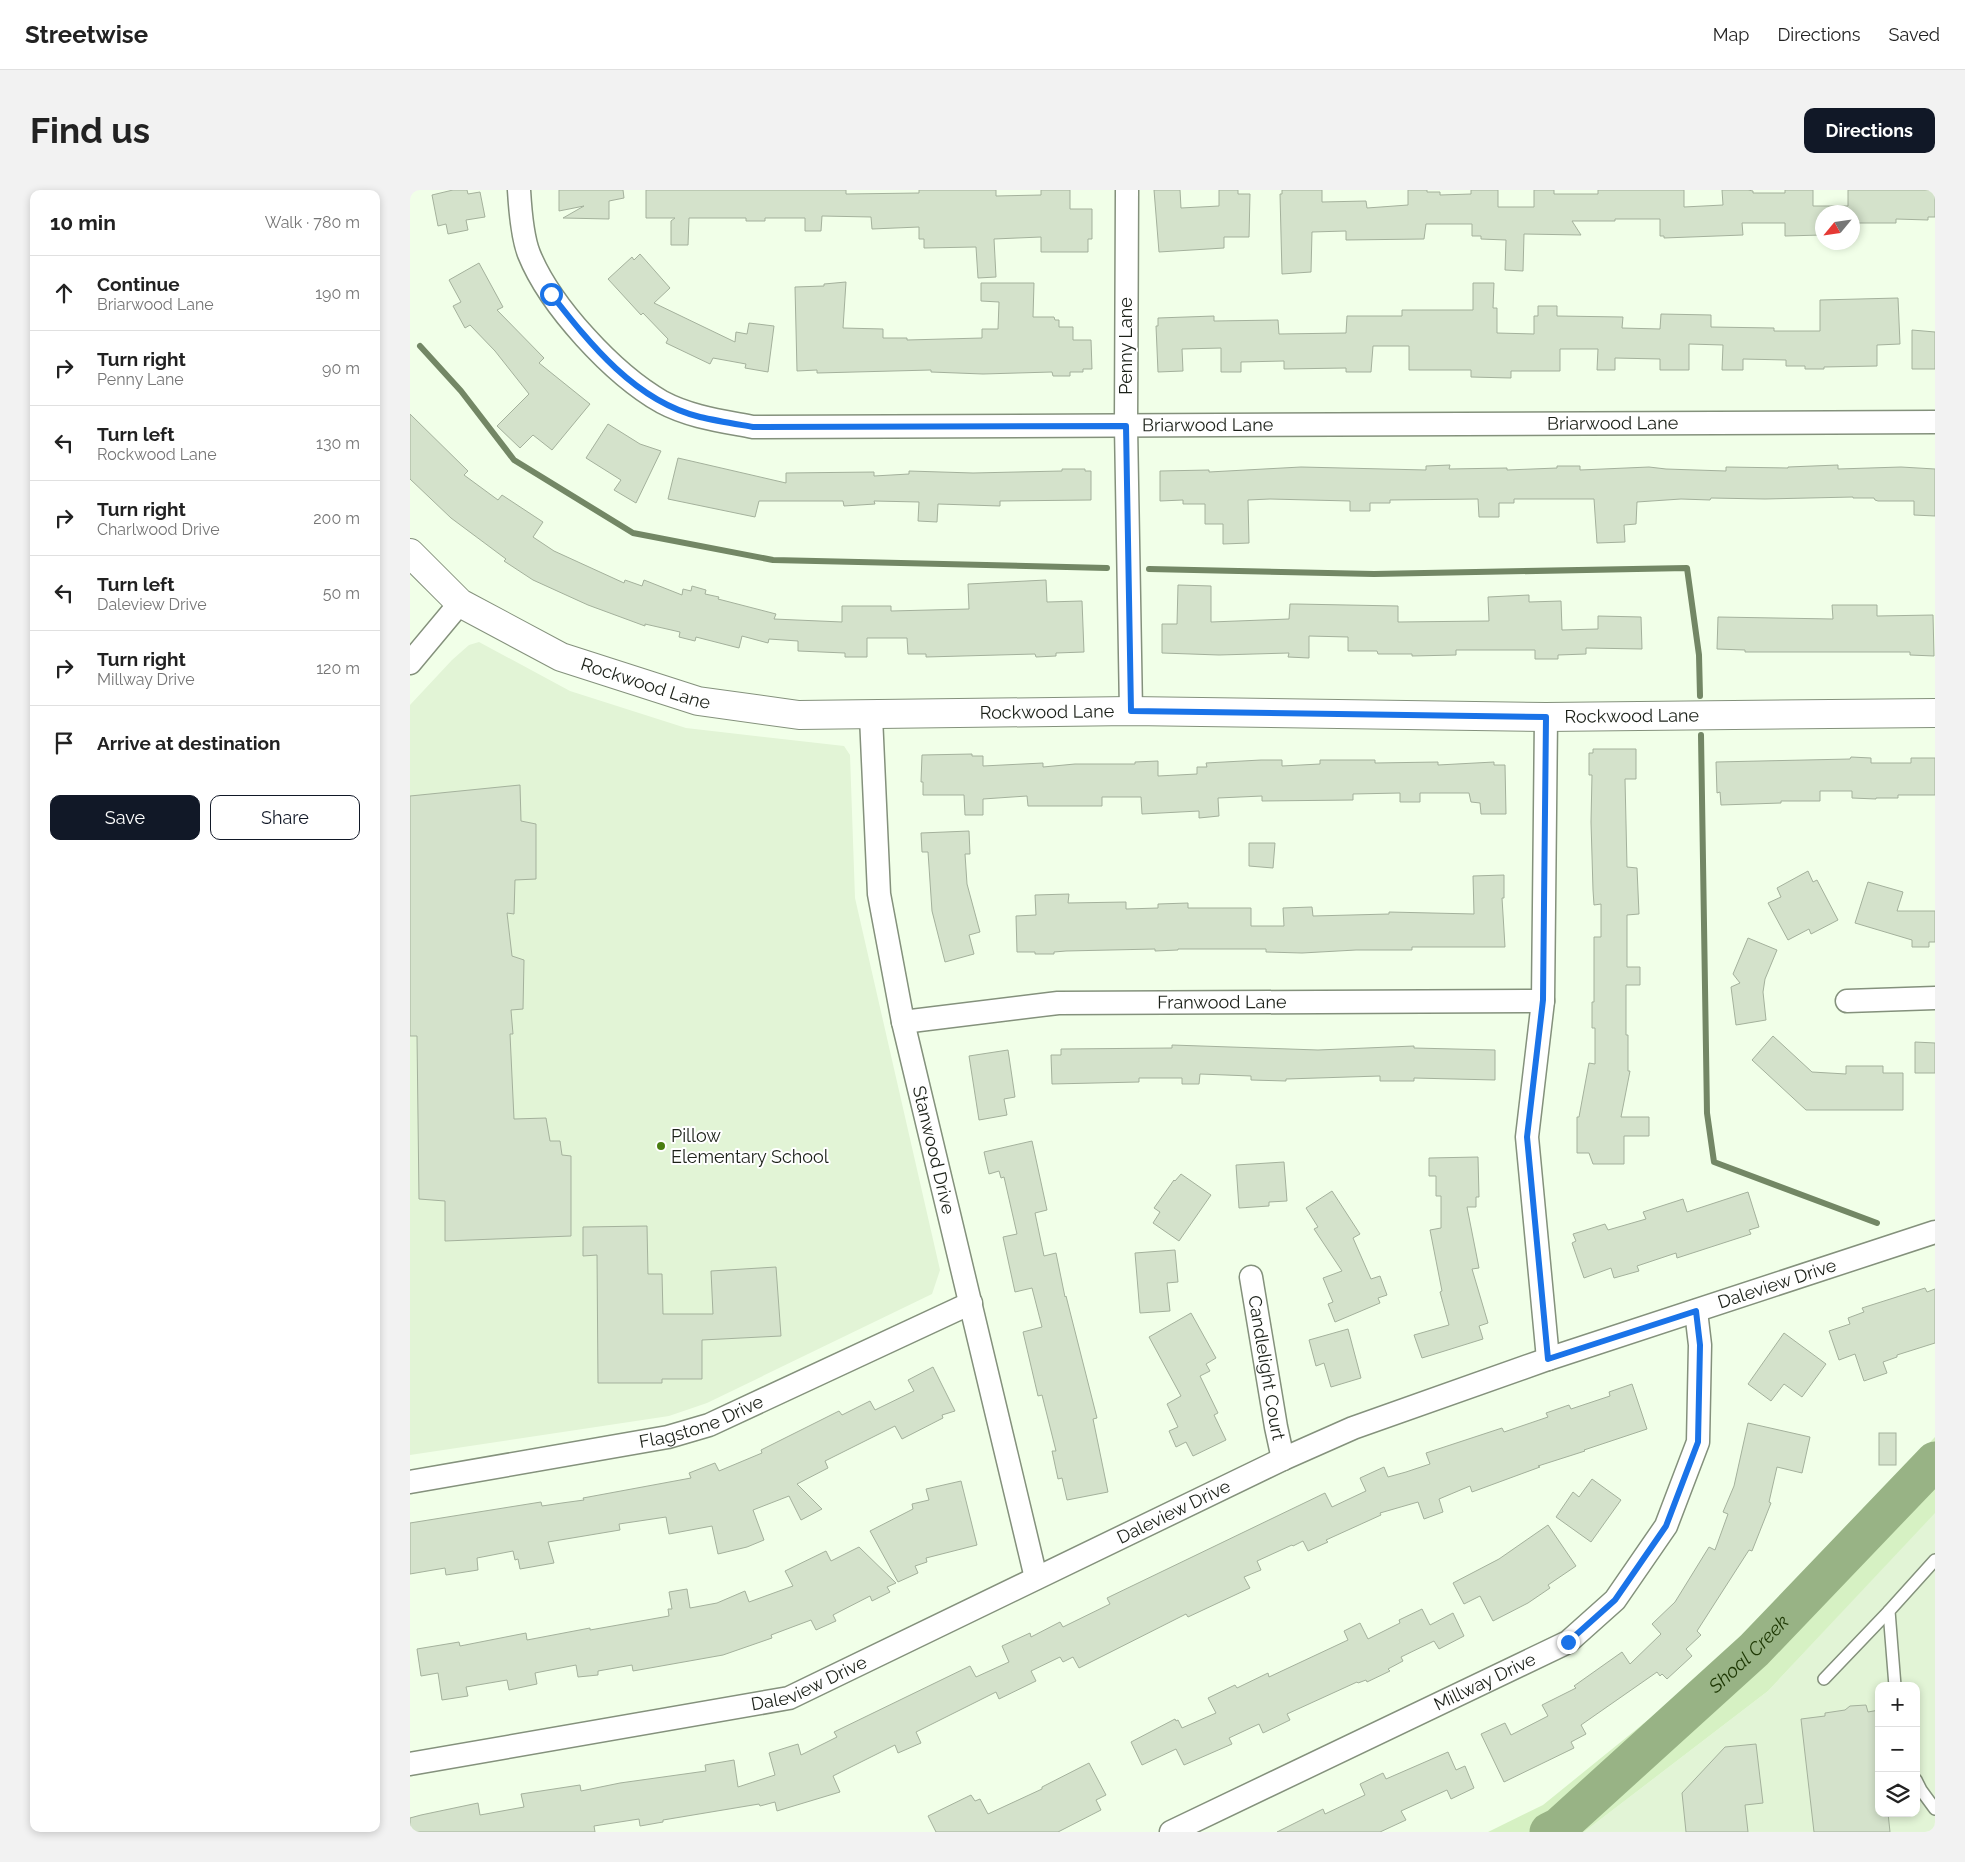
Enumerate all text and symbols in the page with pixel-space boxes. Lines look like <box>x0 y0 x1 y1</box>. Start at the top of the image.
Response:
text: Streetwise <box>25 20 148 49</box>
text: Map <box>1713 24 1749 45</box>
text: Directions <box>1777 24 1861 45</box>
text: Saved <box>1889 24 1940 45</box>
button: Directions <box>1804 108 1935 153</box>
text: Find us <box>30 110 150 151</box>
north arrow <box>1815 205 1860 250</box>
text: 10 min <box>50 210 116 235</box>
text: Walk · 780 m <box>265 213 360 232</box>
text: Continue <box>97 273 180 295</box>
icon: ahead <box>50 279 78 307</box>
route start <box>540 283 563 306</box>
text: 190 m <box>315 284 360 303</box>
text: Briarwood Lane <box>97 295 214 314</box>
street label: Penny Lane <box>1115 297 1136 395</box>
text: Turn right <box>97 348 186 370</box>
icon: right <box>50 354 78 382</box>
text: 90 m <box>322 359 360 378</box>
text: Penny Lane <box>97 370 184 389</box>
street label: Briarwood Lane <box>1547 412 1679 434</box>
street label: Briarwood Lane <box>1142 414 1274 435</box>
text: Turn left <box>97 423 174 445</box>
icon: left <box>50 429 78 457</box>
text: 130 m <box>316 434 360 453</box>
text: Rockwood Lane <box>97 445 217 464</box>
text: Turn right <box>97 498 186 520</box>
icon: right <box>50 504 78 532</box>
text: 200 m <box>313 509 360 528</box>
text: Charlwood Drive <box>97 520 220 539</box>
text: Turn left <box>97 573 174 595</box>
icon: left <box>50 579 78 607</box>
text: 50 m <box>323 584 360 603</box>
text: Daleview Drive <box>97 595 207 614</box>
text: Turn right <box>97 648 186 670</box>
street label: Rockwood Lane <box>578 653 712 713</box>
icon: right <box>50 654 78 682</box>
text: 120 m <box>316 659 360 678</box>
text: Millway Drive <box>97 670 195 689</box>
street label: Rockwood Lane <box>979 700 1115 723</box>
street label: Rockwood Lane <box>1564 704 1700 727</box>
icon: arrive <box>50 729 78 757</box>
text: Arrive at destination <box>97 732 281 754</box>
button: Save <box>50 795 200 840</box>
button: Share <box>210 795 360 840</box>
street label: Franwood Lane <box>1157 991 1287 1013</box>
street label: Stanwood Drive <box>909 1083 960 1217</box>
place label: Pillow Elementary School <box>671 1125 829 1167</box>
marker: Pillow Elementary School <box>655 1140 667 1152</box>
street label: Daleview Drive <box>1715 1254 1839 1313</box>
street label: Candlelight Court <box>1244 1294 1290 1442</box>
street label: Flagstone Drive <box>637 1390 767 1452</box>
street label: Daleview Drive <box>1113 1475 1234 1548</box>
water label: Shoal Creek <box>1703 1610 1793 1698</box>
route end <box>1557 1631 1580 1654</box>
street label: Millway Drive <box>1431 1648 1539 1715</box>
street label: Daleview Drive <box>749 1651 870 1714</box>
map controls <box>1875 1682 1920 1817</box>
button: + <box>1875 1682 1920 1727</box>
button: − <box>1875 1727 1920 1772</box>
button: layers <box>1875 1772 1920 1817</box>

